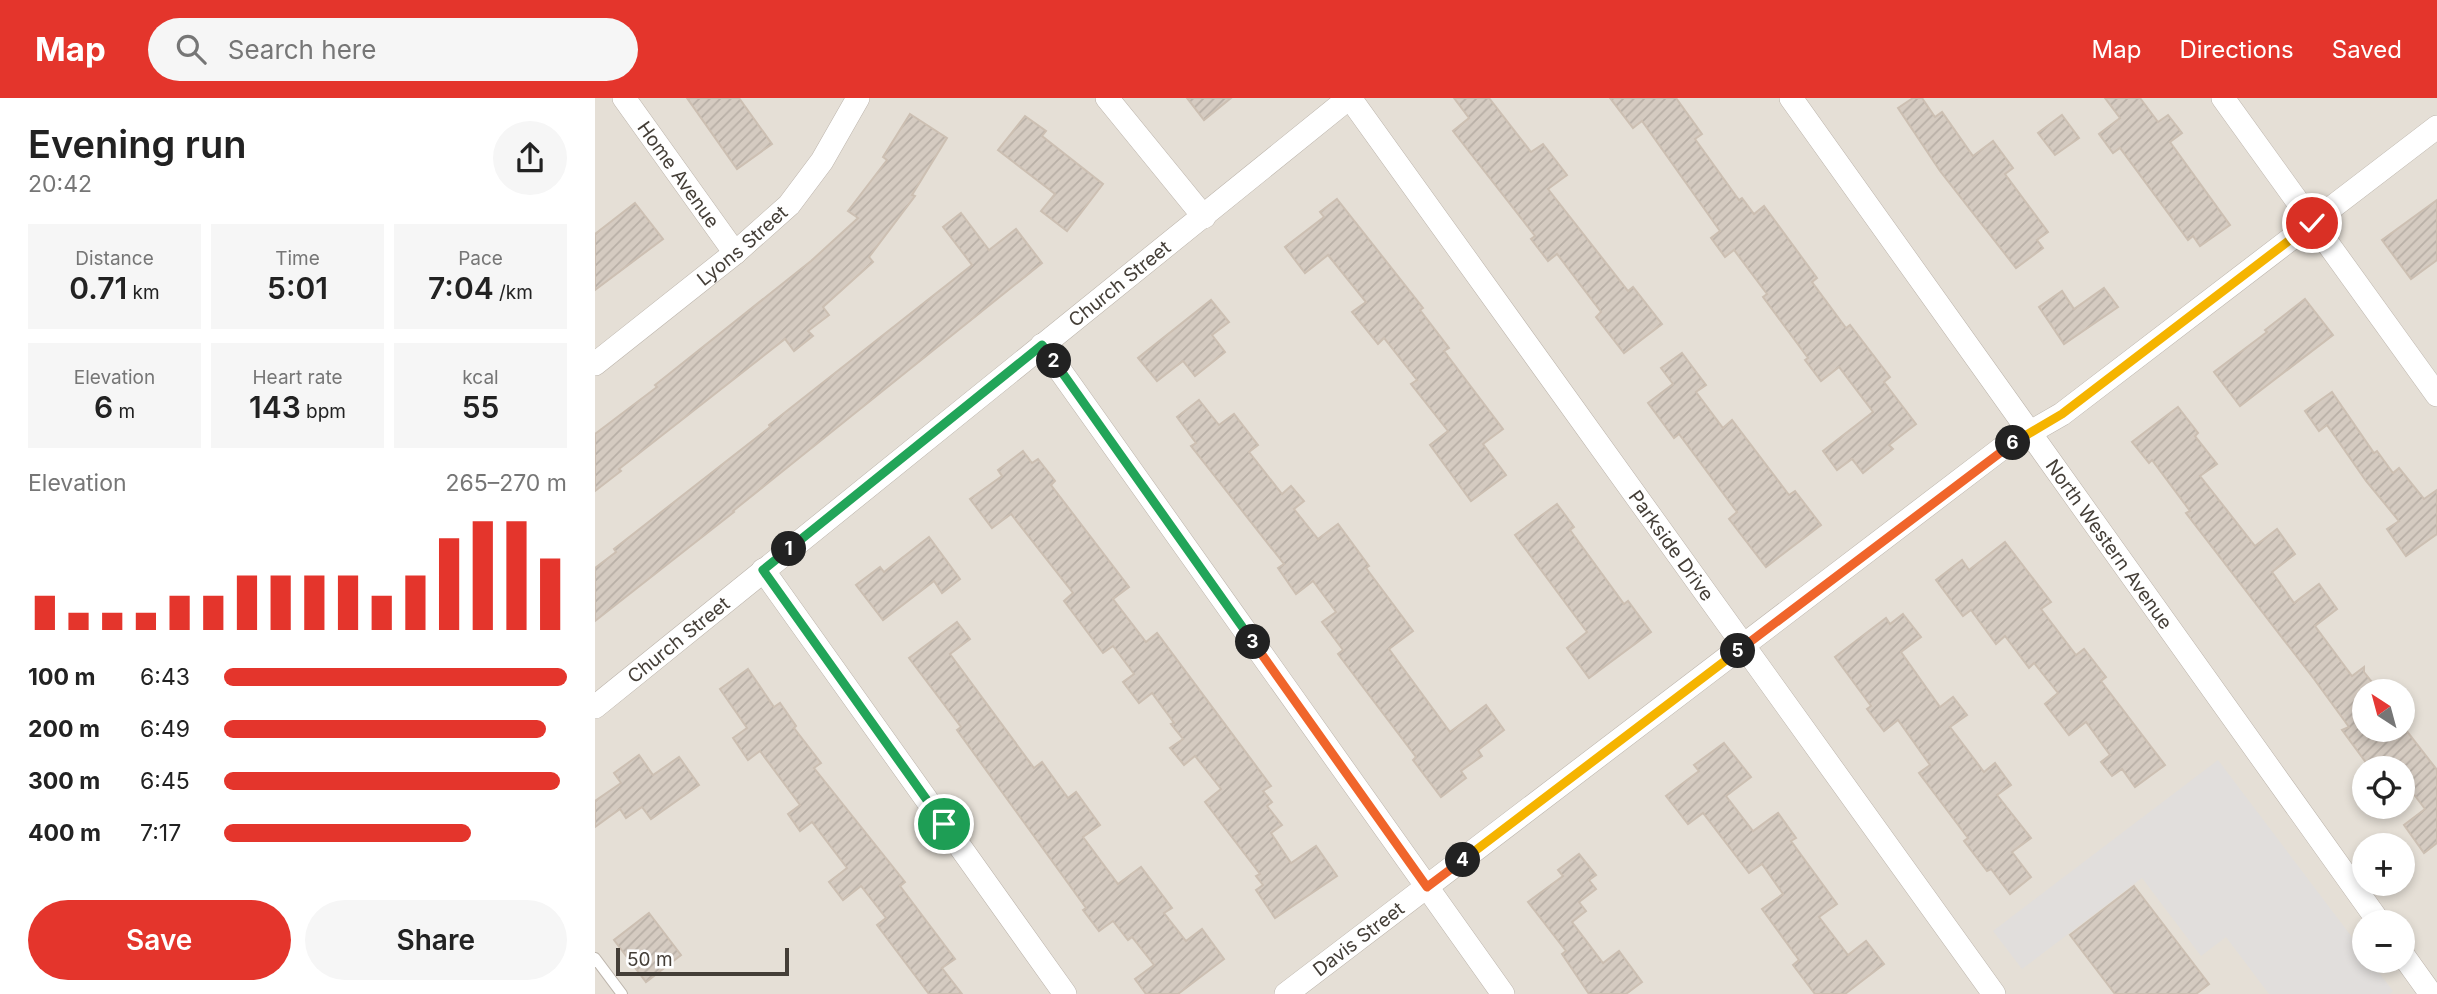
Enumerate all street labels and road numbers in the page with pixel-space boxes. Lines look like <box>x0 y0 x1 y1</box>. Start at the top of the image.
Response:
street label: Home Avenue <box>632 117 724 232</box>
street label: Lyons Street <box>693 201 792 291</box>
street label: Church Street <box>1064 236 1175 332</box>
street label: North Western Avenue <box>2041 455 2177 634</box>
street label: Parkside Drive <box>1624 486 1719 605</box>
street label: Church Street <box>623 592 734 688</box>
street label: Davis Street <box>1309 897 1409 981</box>

